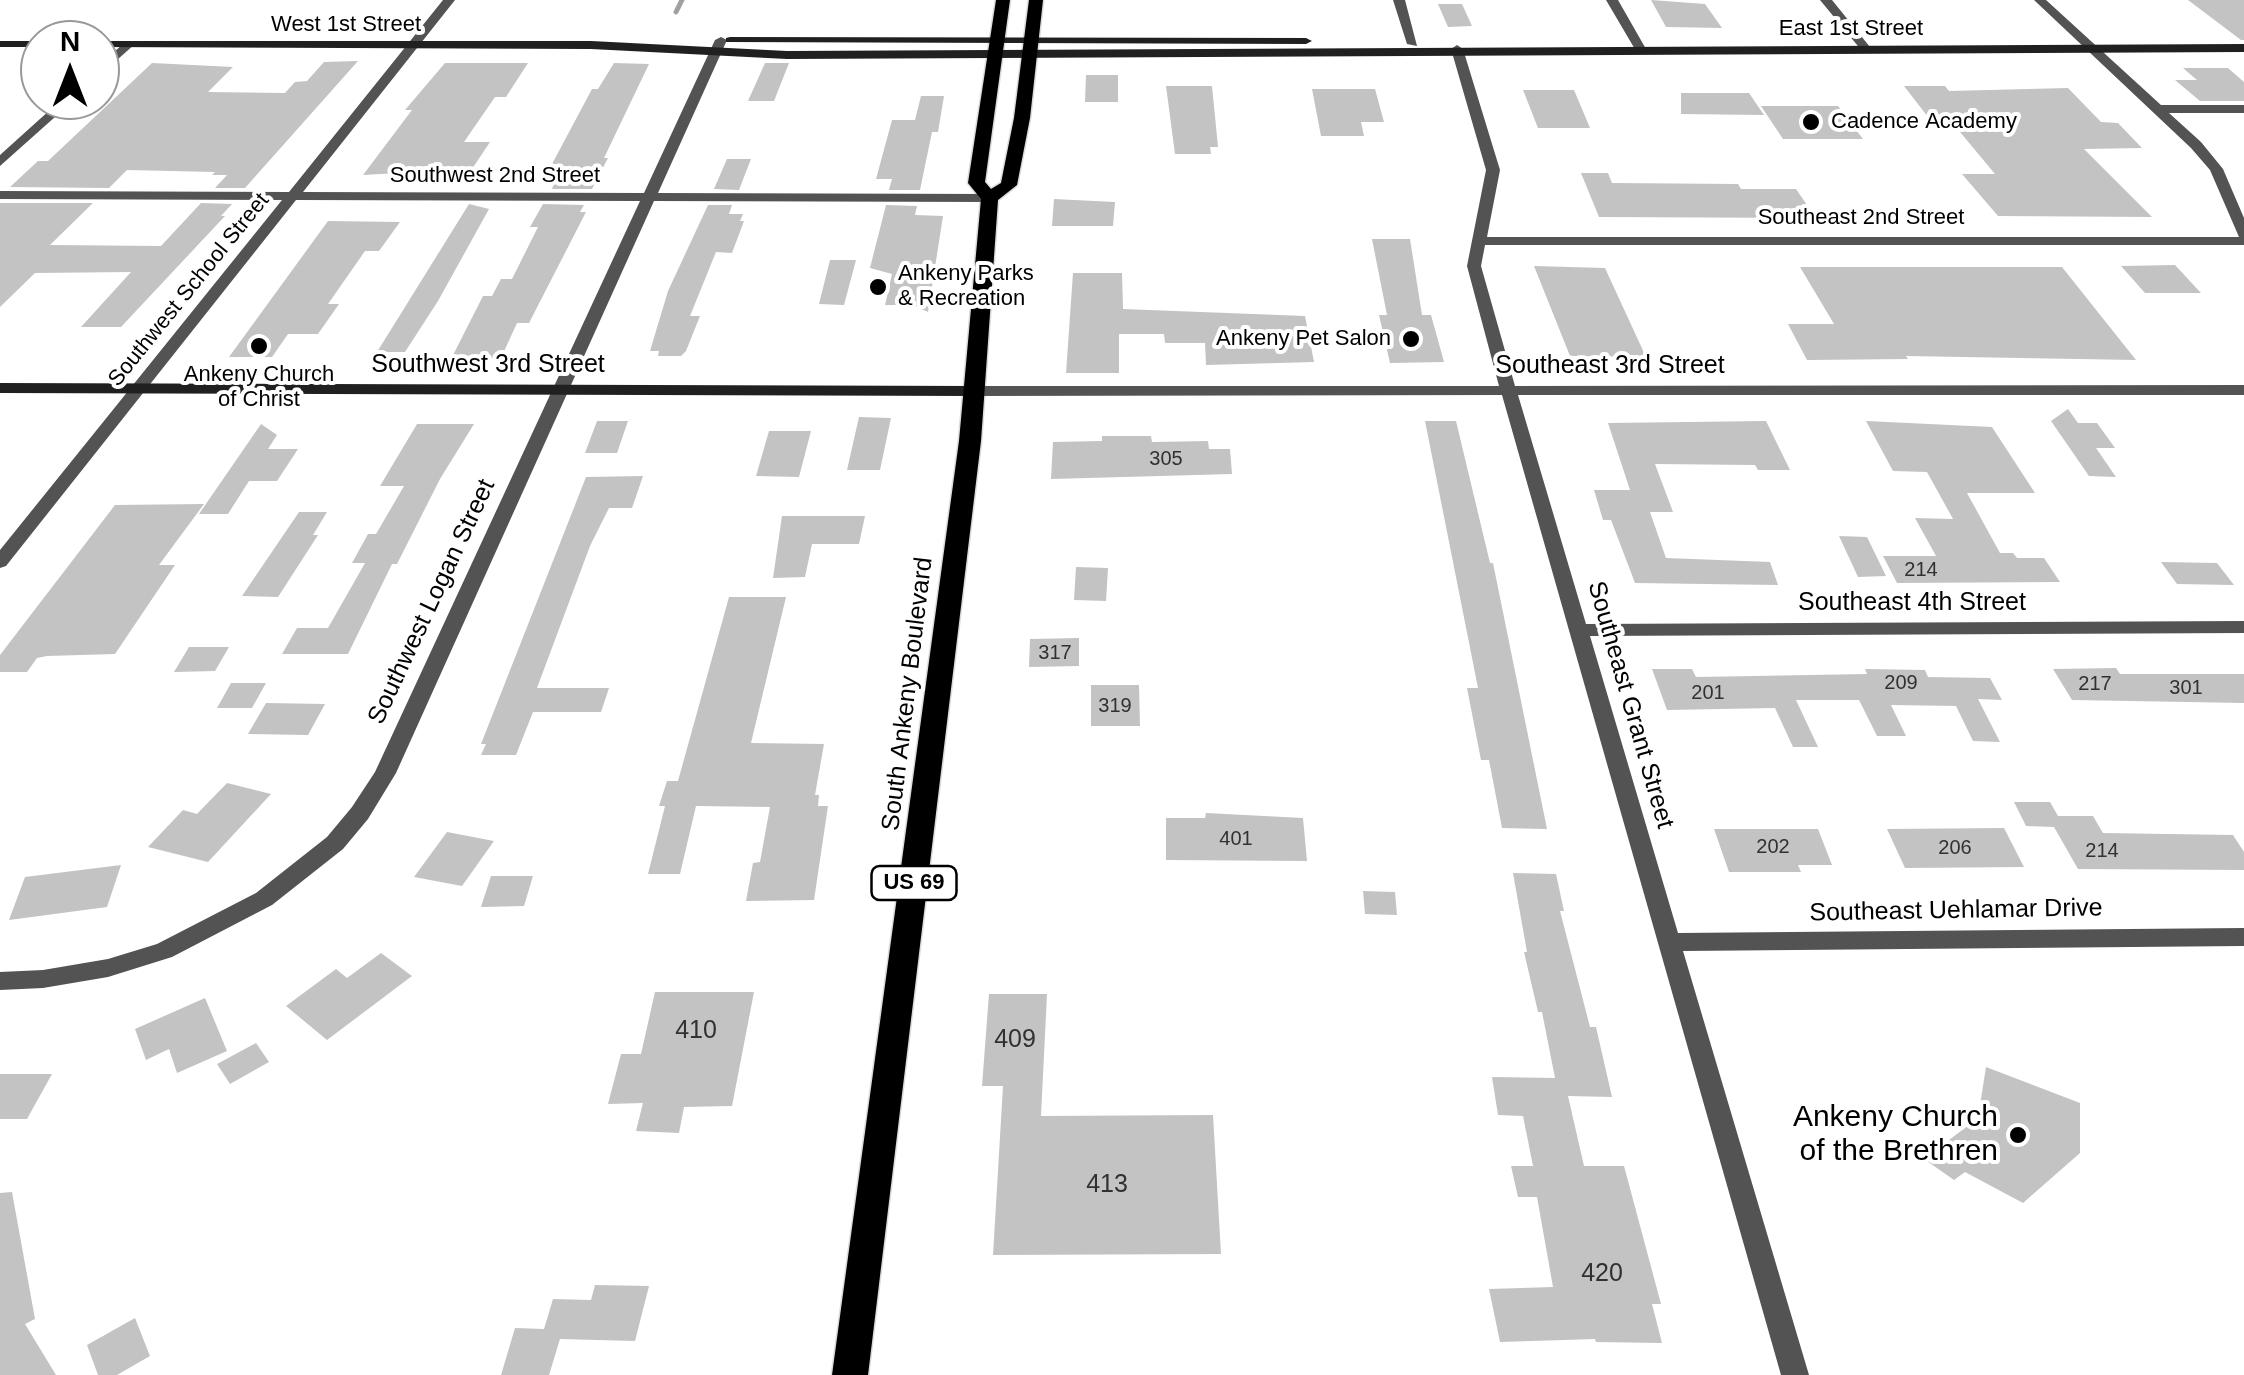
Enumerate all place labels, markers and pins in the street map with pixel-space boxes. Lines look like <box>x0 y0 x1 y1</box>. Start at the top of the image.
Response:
place label: Cadence Academy <box>1831 109 2017 135</box>
marker: Cadence Academy <box>1800 111 1822 133</box>
place label: Ankeny Parks & Recreation <box>898 261 1034 312</box>
marker: Ankeny Parks & Recreation <box>867 276 889 298</box>
place label: Ankeny Pet Salon <box>1216 326 1391 352</box>
marker: Ankeny Pet Salon <box>1400 328 1422 350</box>
marker: Ankeny Church of Christ <box>248 335 270 357</box>
place label: Ankeny Church of Christ <box>184 362 334 414</box>
place label: Ankeny Church of the Brethren <box>1793 1100 1998 1170</box>
marker: Ankeny Church of the Brethren <box>2007 1124 2029 1146</box>

